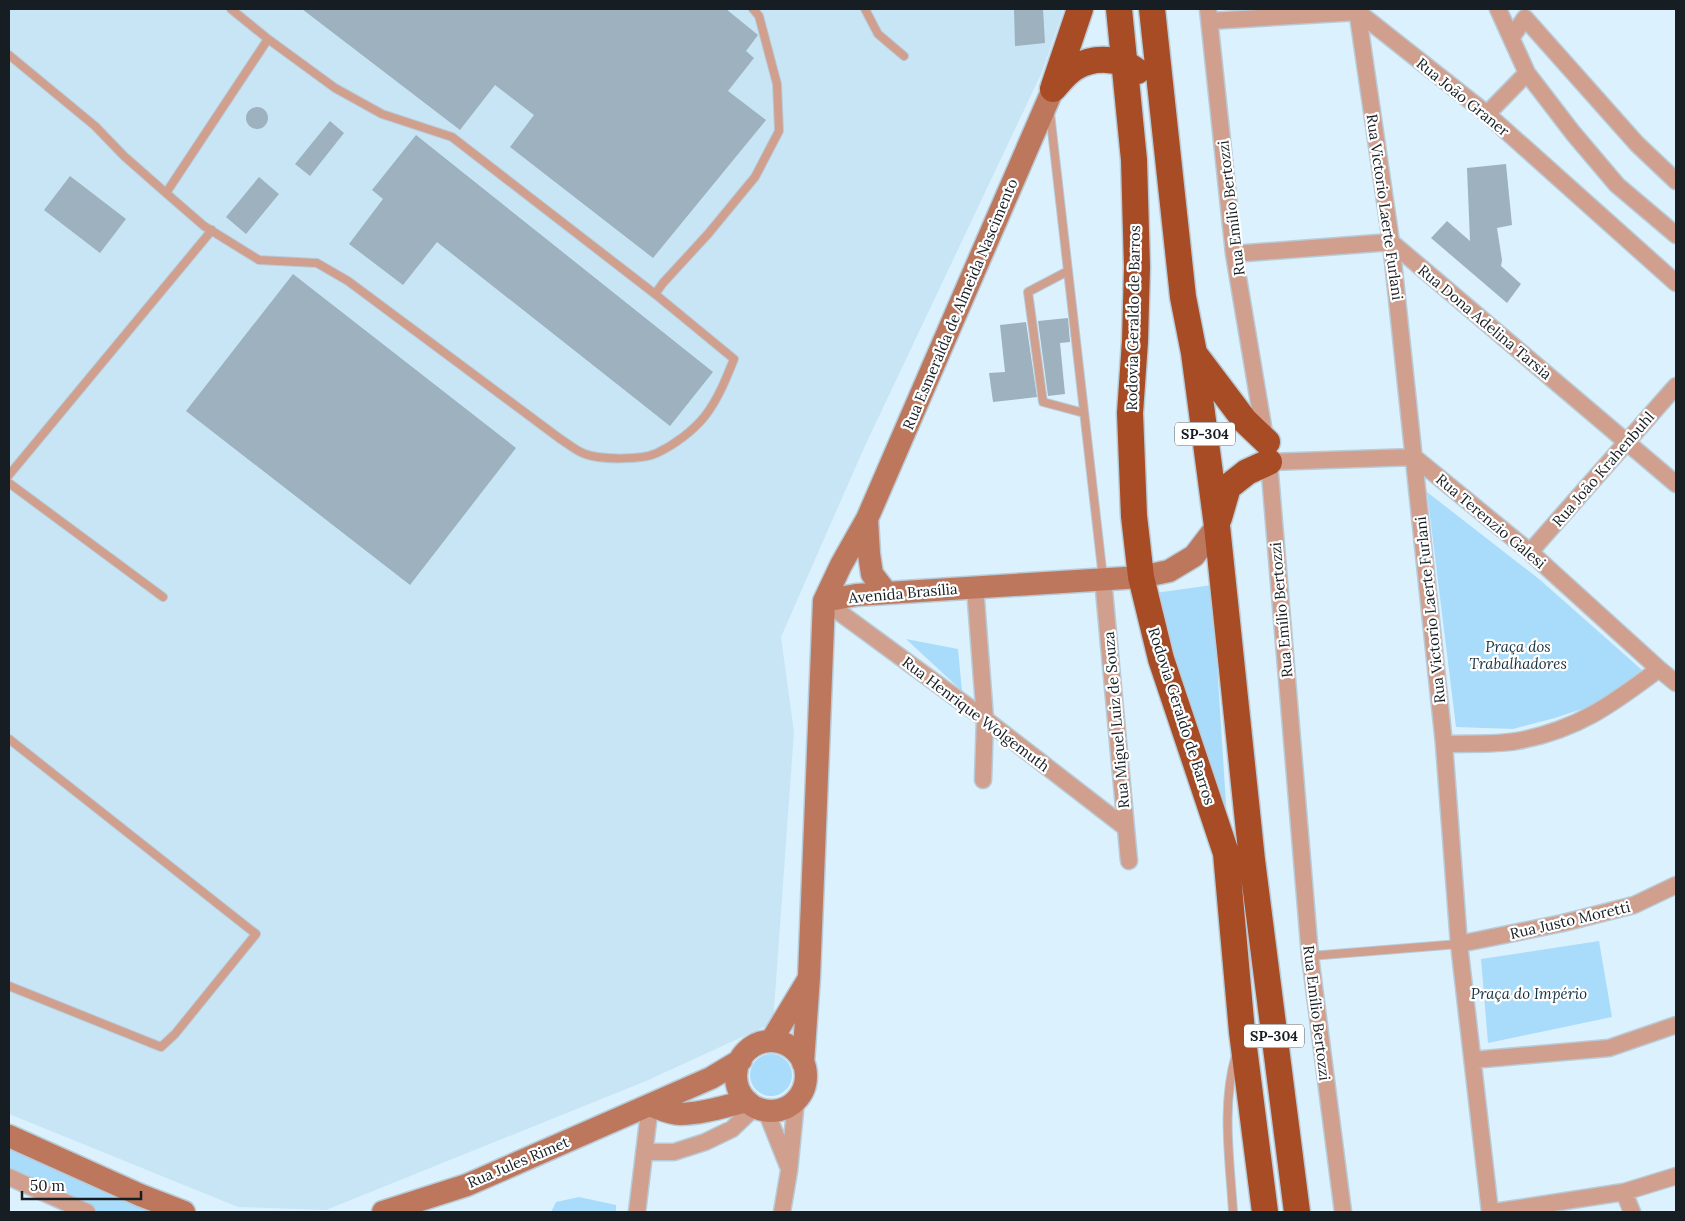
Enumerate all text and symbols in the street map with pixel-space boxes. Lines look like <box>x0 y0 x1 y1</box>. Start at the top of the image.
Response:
street label: Rua João Graner <box>1413 54 1514 141</box>
street label: Rua Victorio Laerte Furlani <box>1363 113 1407 301</box>
street label: Rua Emílio Bertozzi <box>1213 139 1249 277</box>
street label: Rua Esmeralda de Almeida Nascimento <box>898 175 1022 432</box>
street label: Rodovia Geraldo de Barros <box>1122 225 1144 411</box>
street label: Rua Dona Adelina Tarsia <box>1414 260 1556 384</box>
street label: Rua João Krahenbuhl <box>1548 408 1658 530</box>
road number: SP-304 <box>1175 422 1235 446</box>
street label: Rua Terenzio Galesi <box>1432 469 1550 573</box>
street label: Rua Victorio Laerte Furlani <box>1411 516 1449 704</box>
street label: Rua Emílio Bertozzi <box>1266 541 1296 679</box>
street label: Avenida Brasília <box>847 579 958 607</box>
street label: Rodovia Geraldo de Barros <box>1144 625 1220 807</box>
street label: Rua Miguel Luiz de Souza <box>1099 630 1133 809</box>
park label: Praça dos Trabalhadores <box>1469 637 1567 673</box>
street label: Rua Henrique Wolgemuth <box>899 652 1054 776</box>
street label: Rua Justo Moretti <box>1508 897 1632 943</box>
street label: Rua Emílio Bertozzi <box>1299 944 1335 1082</box>
park label: Praça do Império <box>1471 984 1587 1003</box>
road number: SP-304 <box>1244 1024 1304 1048</box>
street label: Rua Jules Rimet <box>464 1132 572 1192</box>
scale bar <box>22 1168 141 1200</box>
text: 50 m <box>30 1176 65 1195</box>

